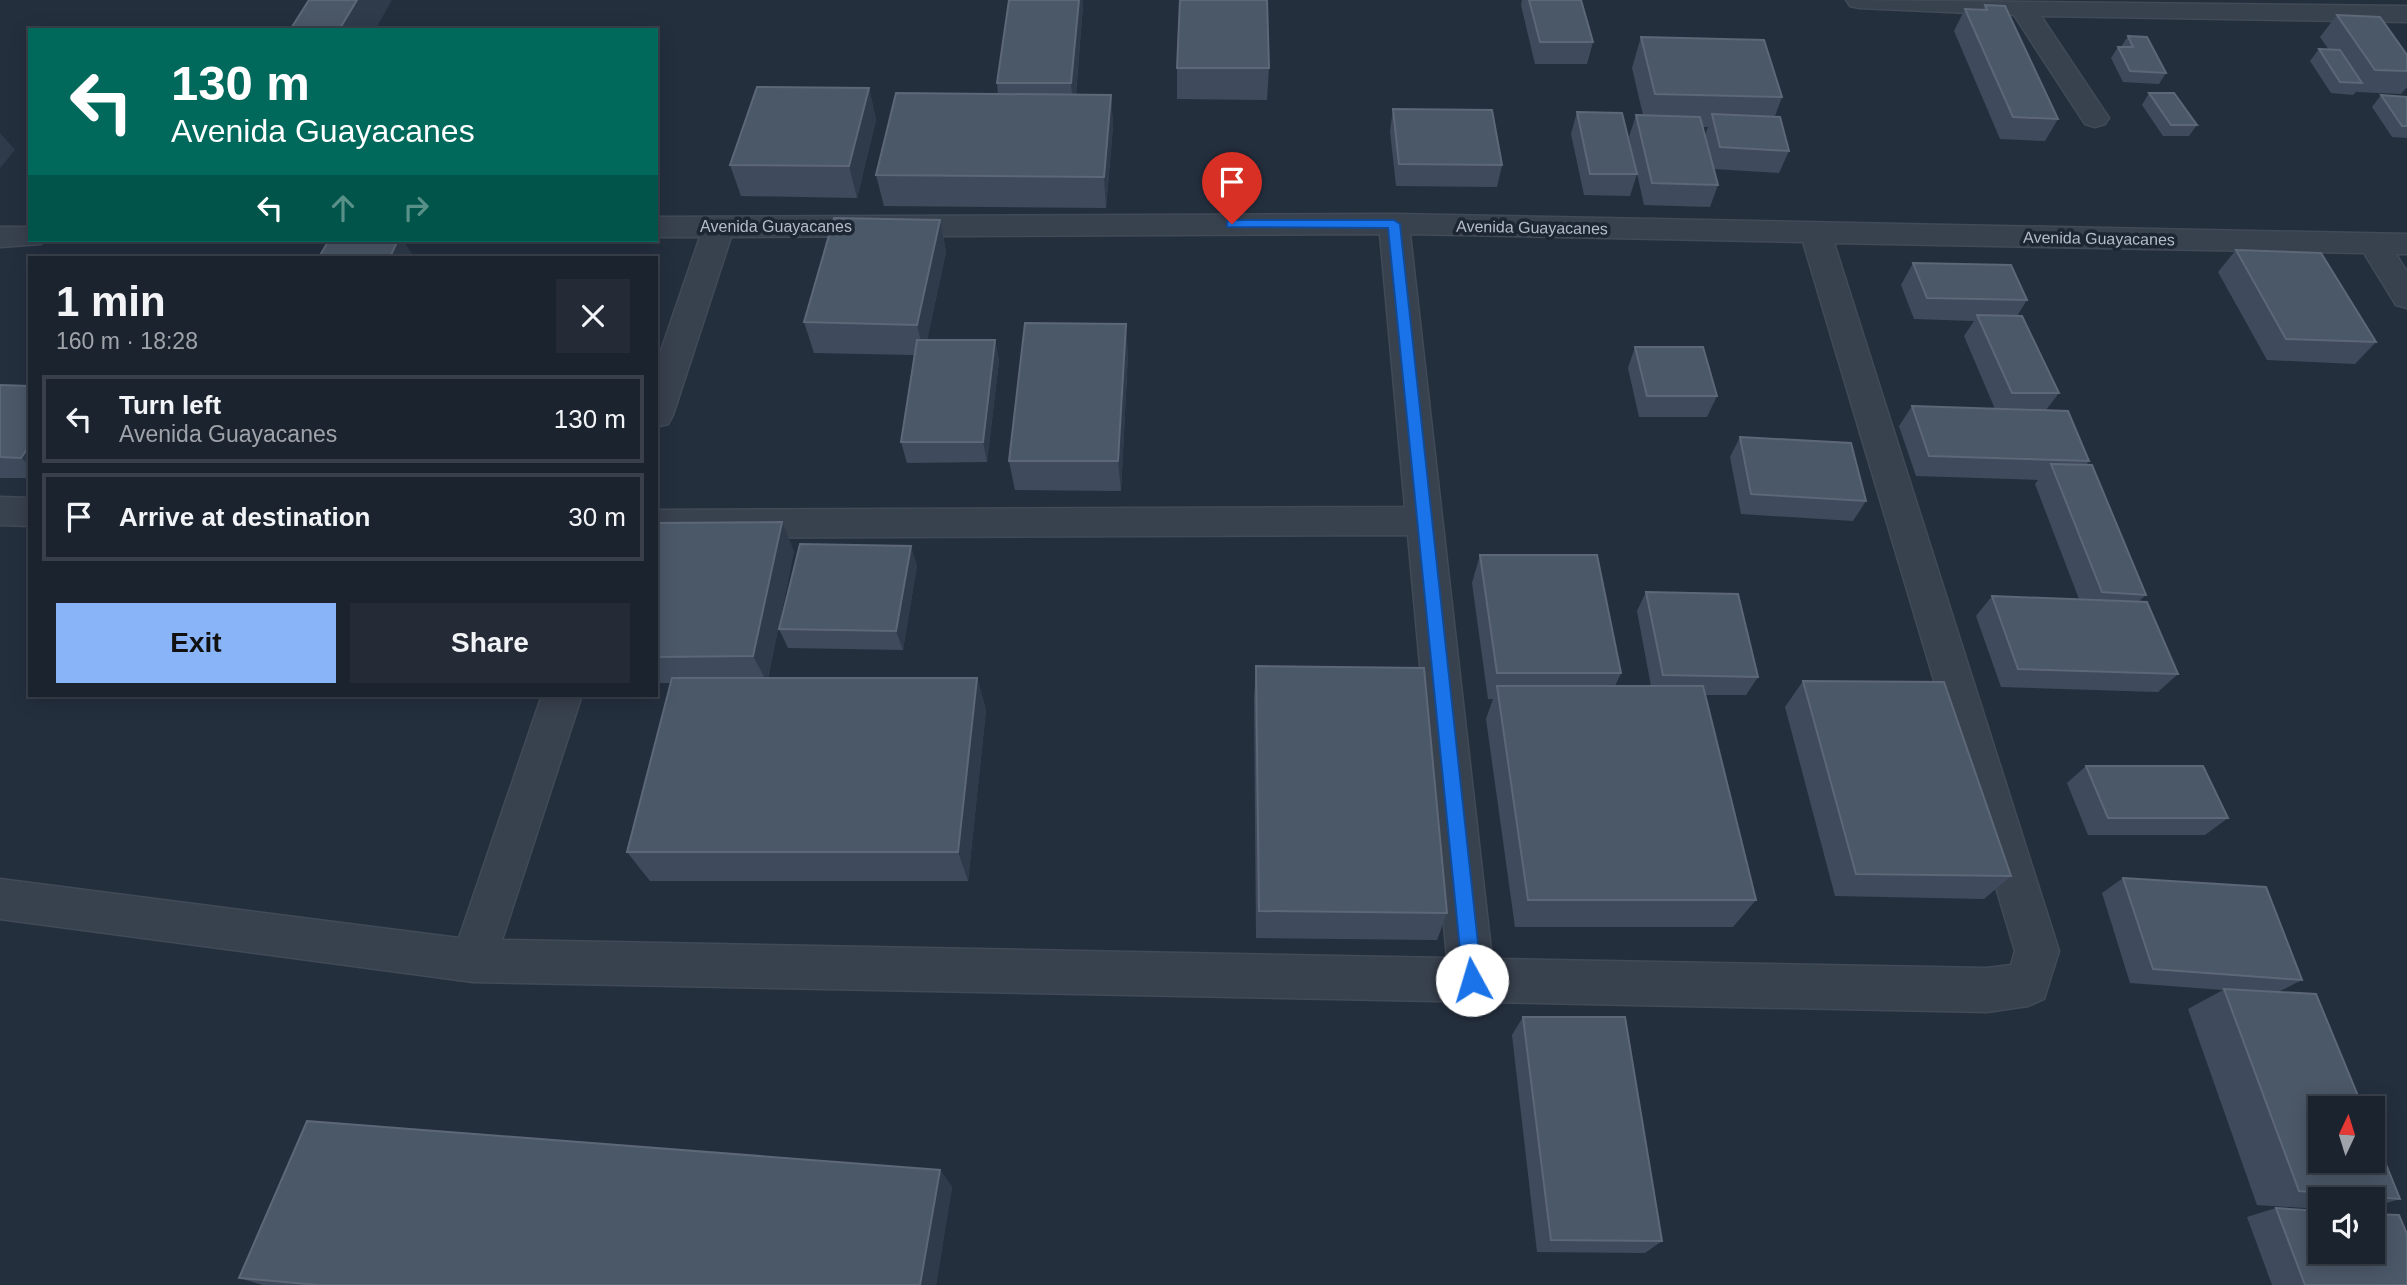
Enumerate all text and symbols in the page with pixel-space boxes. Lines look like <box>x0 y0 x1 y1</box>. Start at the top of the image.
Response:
icon: left <box>56 56 147 147</box>
text: 130 m <box>171 56 310 110</box>
text: Avenida Guayacanes <box>171 113 475 149</box>
pin <box>1202 152 1262 224</box>
icon: arrive <box>1213 163 1251 201</box>
icon: left <box>251 189 289 227</box>
icon: ahead <box>324 189 362 227</box>
icon: right <box>397 189 435 227</box>
street label: Avenida Guayacanes <box>700 218 852 235</box>
street label: Avenida Guayacanes <box>1456 218 1608 237</box>
street label: Avenida Guayacanes <box>2023 229 2175 248</box>
text: 1 min <box>56 278 166 325</box>
button: close <box>556 279 630 353</box>
text: 160 m · 18:28 <box>56 328 198 354</box>
text: Turn left <box>119 390 221 420</box>
icon: left <box>60 400 98 438</box>
text: 130 m <box>554 404 626 434</box>
text: Avenida Guayacanes <box>119 421 337 447</box>
icon: arrive <box>60 498 98 536</box>
text: Arrive at destination <box>119 502 370 532</box>
text: 30 m <box>568 502 626 532</box>
button: Exit <box>56 603 336 683</box>
button: Share <box>350 603 630 683</box>
position arrow <box>1435 943 1509 1017</box>
north arrow <box>2308 1096 2385 1172</box>
map controls <box>2308 1096 2385 1264</box>
button: sound <box>2308 1187 2385 1264</box>

